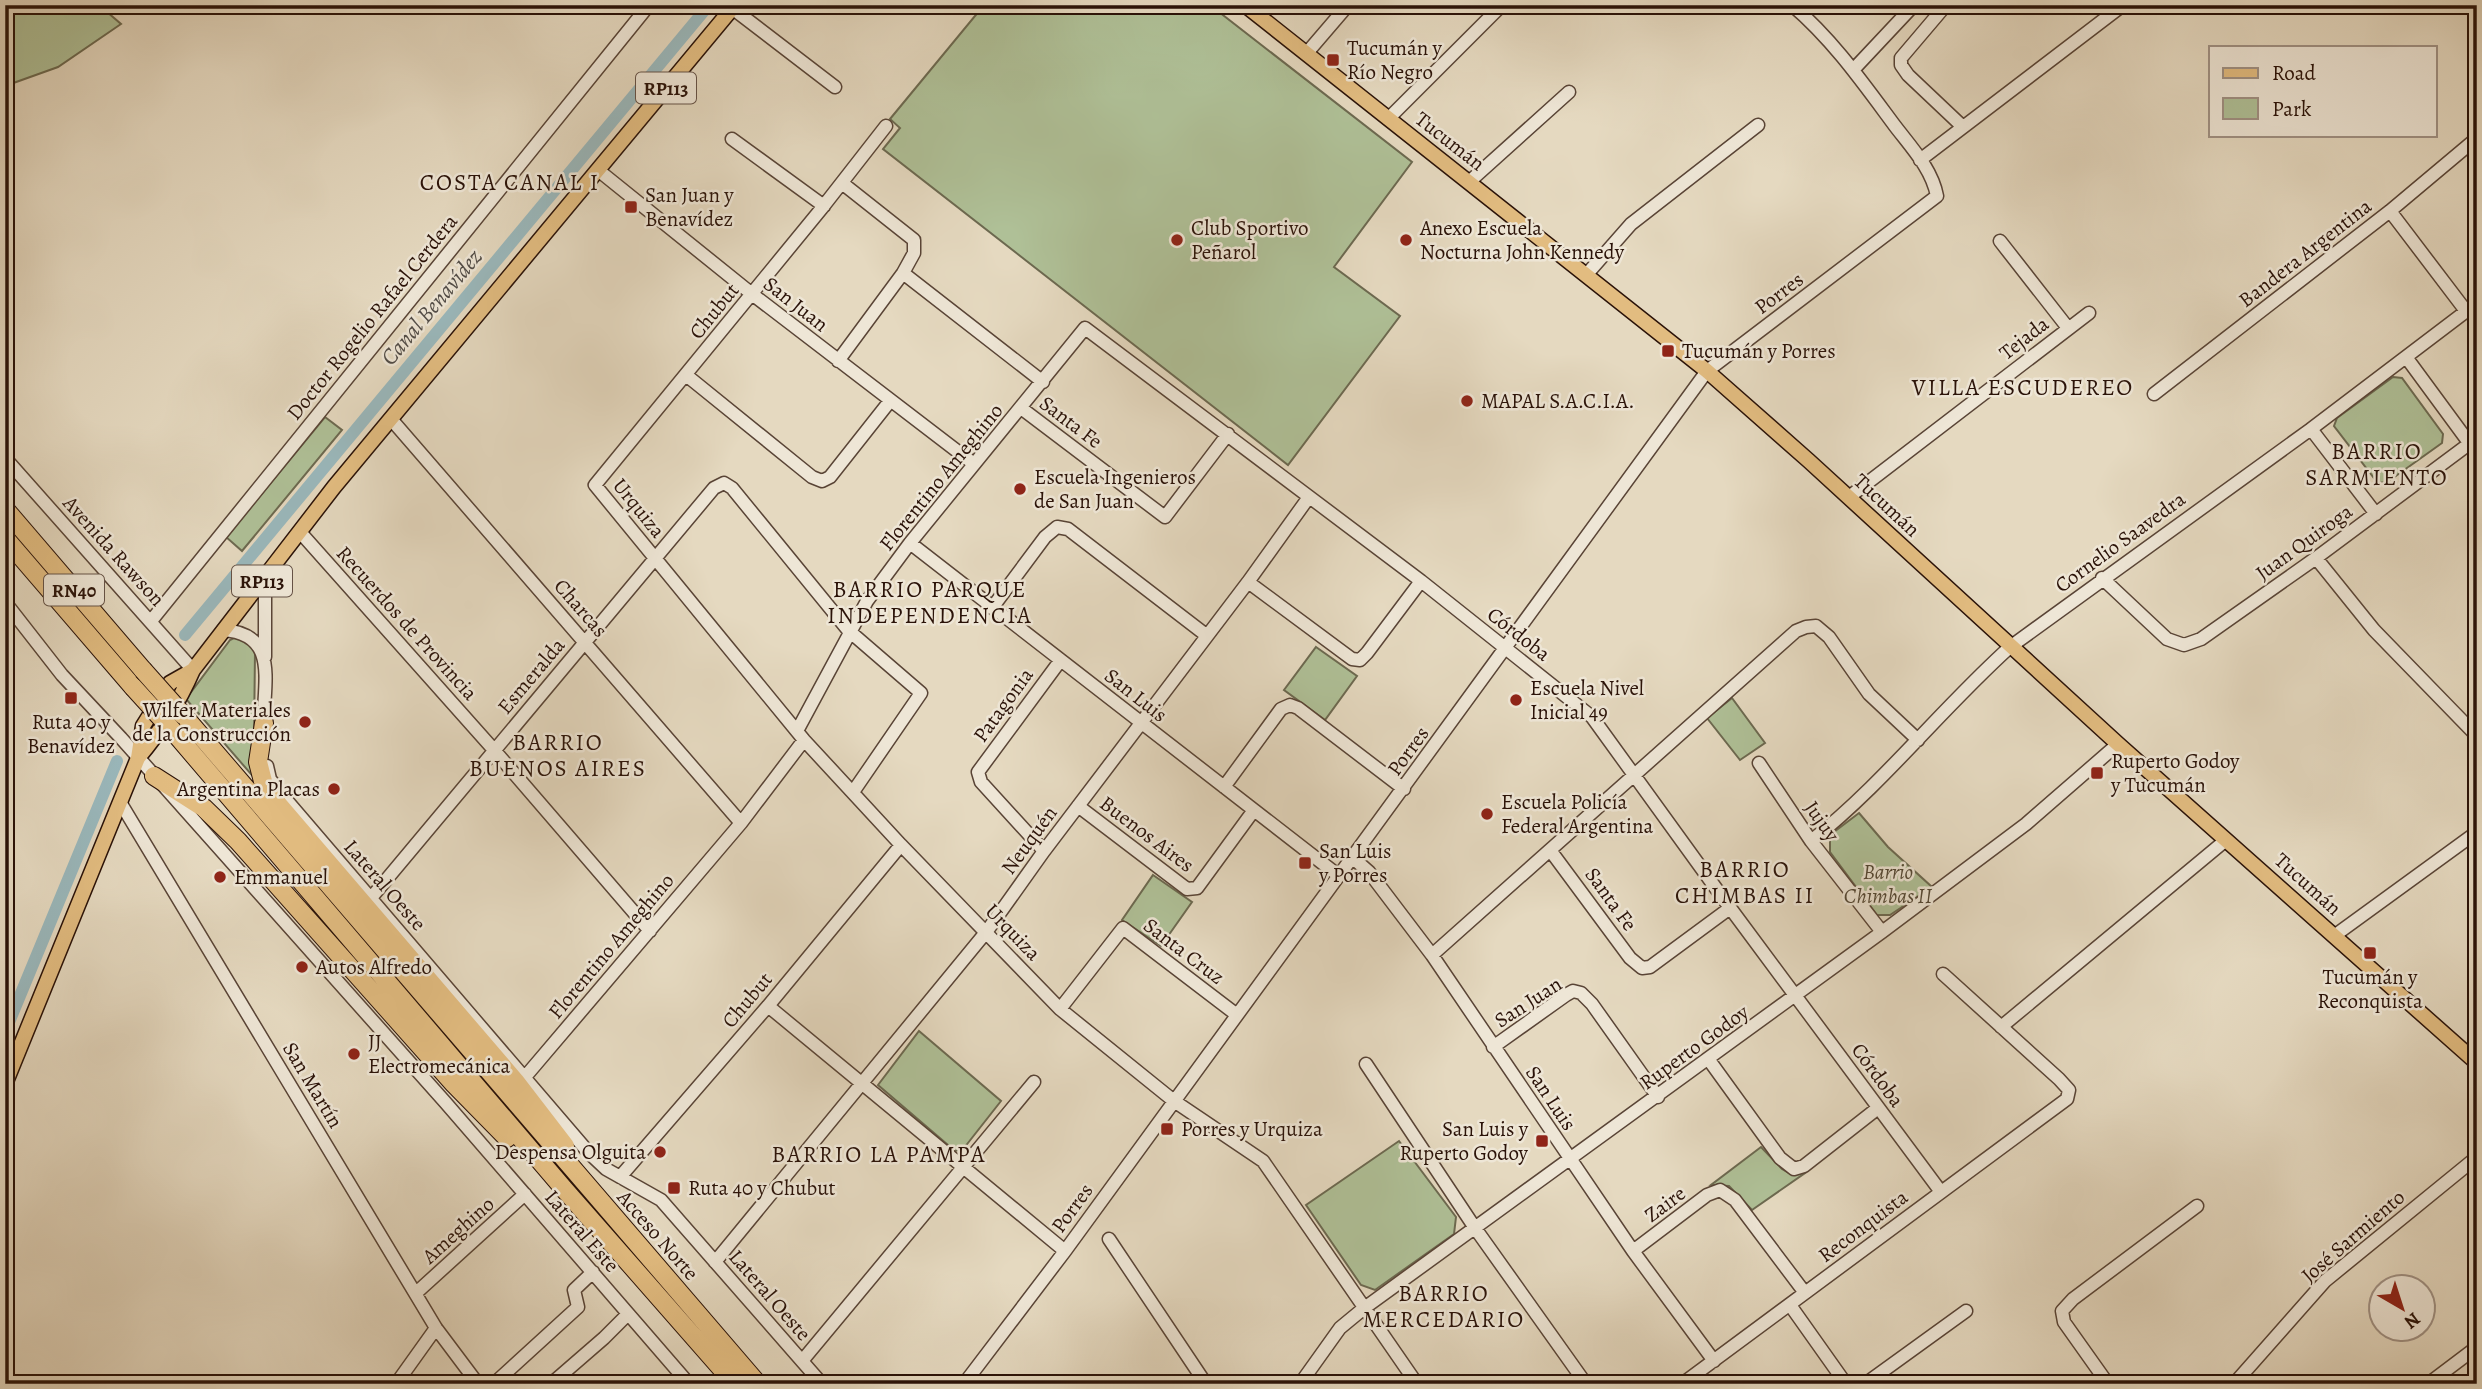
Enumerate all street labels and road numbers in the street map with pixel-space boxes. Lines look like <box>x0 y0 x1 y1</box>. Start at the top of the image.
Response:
road number: RP113 <box>636 72 696 104</box>
street label: Tucumán <box>1409 105 1491 177</box>
street label: Bandera Argentina <box>2233 192 2378 314</box>
street label: Doctor Rogelio Rafael Cerdera <box>280 208 464 426</box>
street label: Porres <box>1749 265 1809 321</box>
street label: San Juan <box>758 270 834 338</box>
street label: Chubut <box>683 277 745 345</box>
street label: Tejada <box>1993 310 2055 366</box>
street label: Santa Fe <box>1034 389 1108 455</box>
street label: Florentino Ameghino <box>873 397 1009 557</box>
street label: Tucumán <box>1848 467 1926 543</box>
street label: Urquiza <box>606 472 672 544</box>
street label: Cornelio Saavedra <box>2049 485 2191 599</box>
street label: Avenida Rawson <box>56 489 171 612</box>
street label: Juan Quiroga <box>2250 497 2358 587</box>
street label: Recuerdos de Provincia <box>330 540 484 706</box>
road number: RP113 <box>232 566 292 596</box>
street label: Charcas <box>548 573 614 643</box>
road number: RN40 <box>44 575 104 606</box>
street label: Córdoba <box>1482 600 1557 668</box>
street label: Esmeralda <box>491 632 571 720</box>
street label: Patagonia <box>966 662 1040 748</box>
street label: San Luis <box>1099 662 1173 728</box>
street label: Porres <box>1381 721 1435 781</box>
street label: Buenos Aires <box>1094 789 1200 879</box>
street label: Jujuy <box>1798 795 1846 847</box>
street label: Neuquén <box>995 800 1063 880</box>
street label: Lateral Oeste <box>338 833 432 937</box>
street label: Tucumán <box>2268 846 2348 922</box>
street label: Santa Fe <box>1578 862 1644 936</box>
street label: Florentino Ameghino <box>542 867 680 1025</box>
street label: Urquiza <box>979 897 1047 967</box>
street label: Santa Cruz <box>1138 911 1230 991</box>
street label: Chubut <box>715 966 779 1034</box>
street label: San Juan <box>1489 970 1567 1034</box>
street label: Ruperto Godoy <box>1634 998 1755 1096</box>
street label: San Martín <box>276 1037 350 1133</box>
street label: Córdoba <box>1845 1037 1911 1113</box>
street label: San Luis <box>1519 1060 1583 1136</box>
street label: Porres <box>1045 1178 1099 1238</box>
street label: Zaire <box>1639 1179 1691 1229</box>
street label: Acceso Norte <box>610 1183 705 1286</box>
street label: Reconquista <box>1812 1183 1914 1269</box>
street label: José Sarmiento <box>2295 1183 2411 1289</box>
street label: Lateral Este <box>538 1184 626 1278</box>
street label: Ameghino <box>415 1190 500 1271</box>
street label: Lateral Oeste <box>723 1243 817 1347</box>

